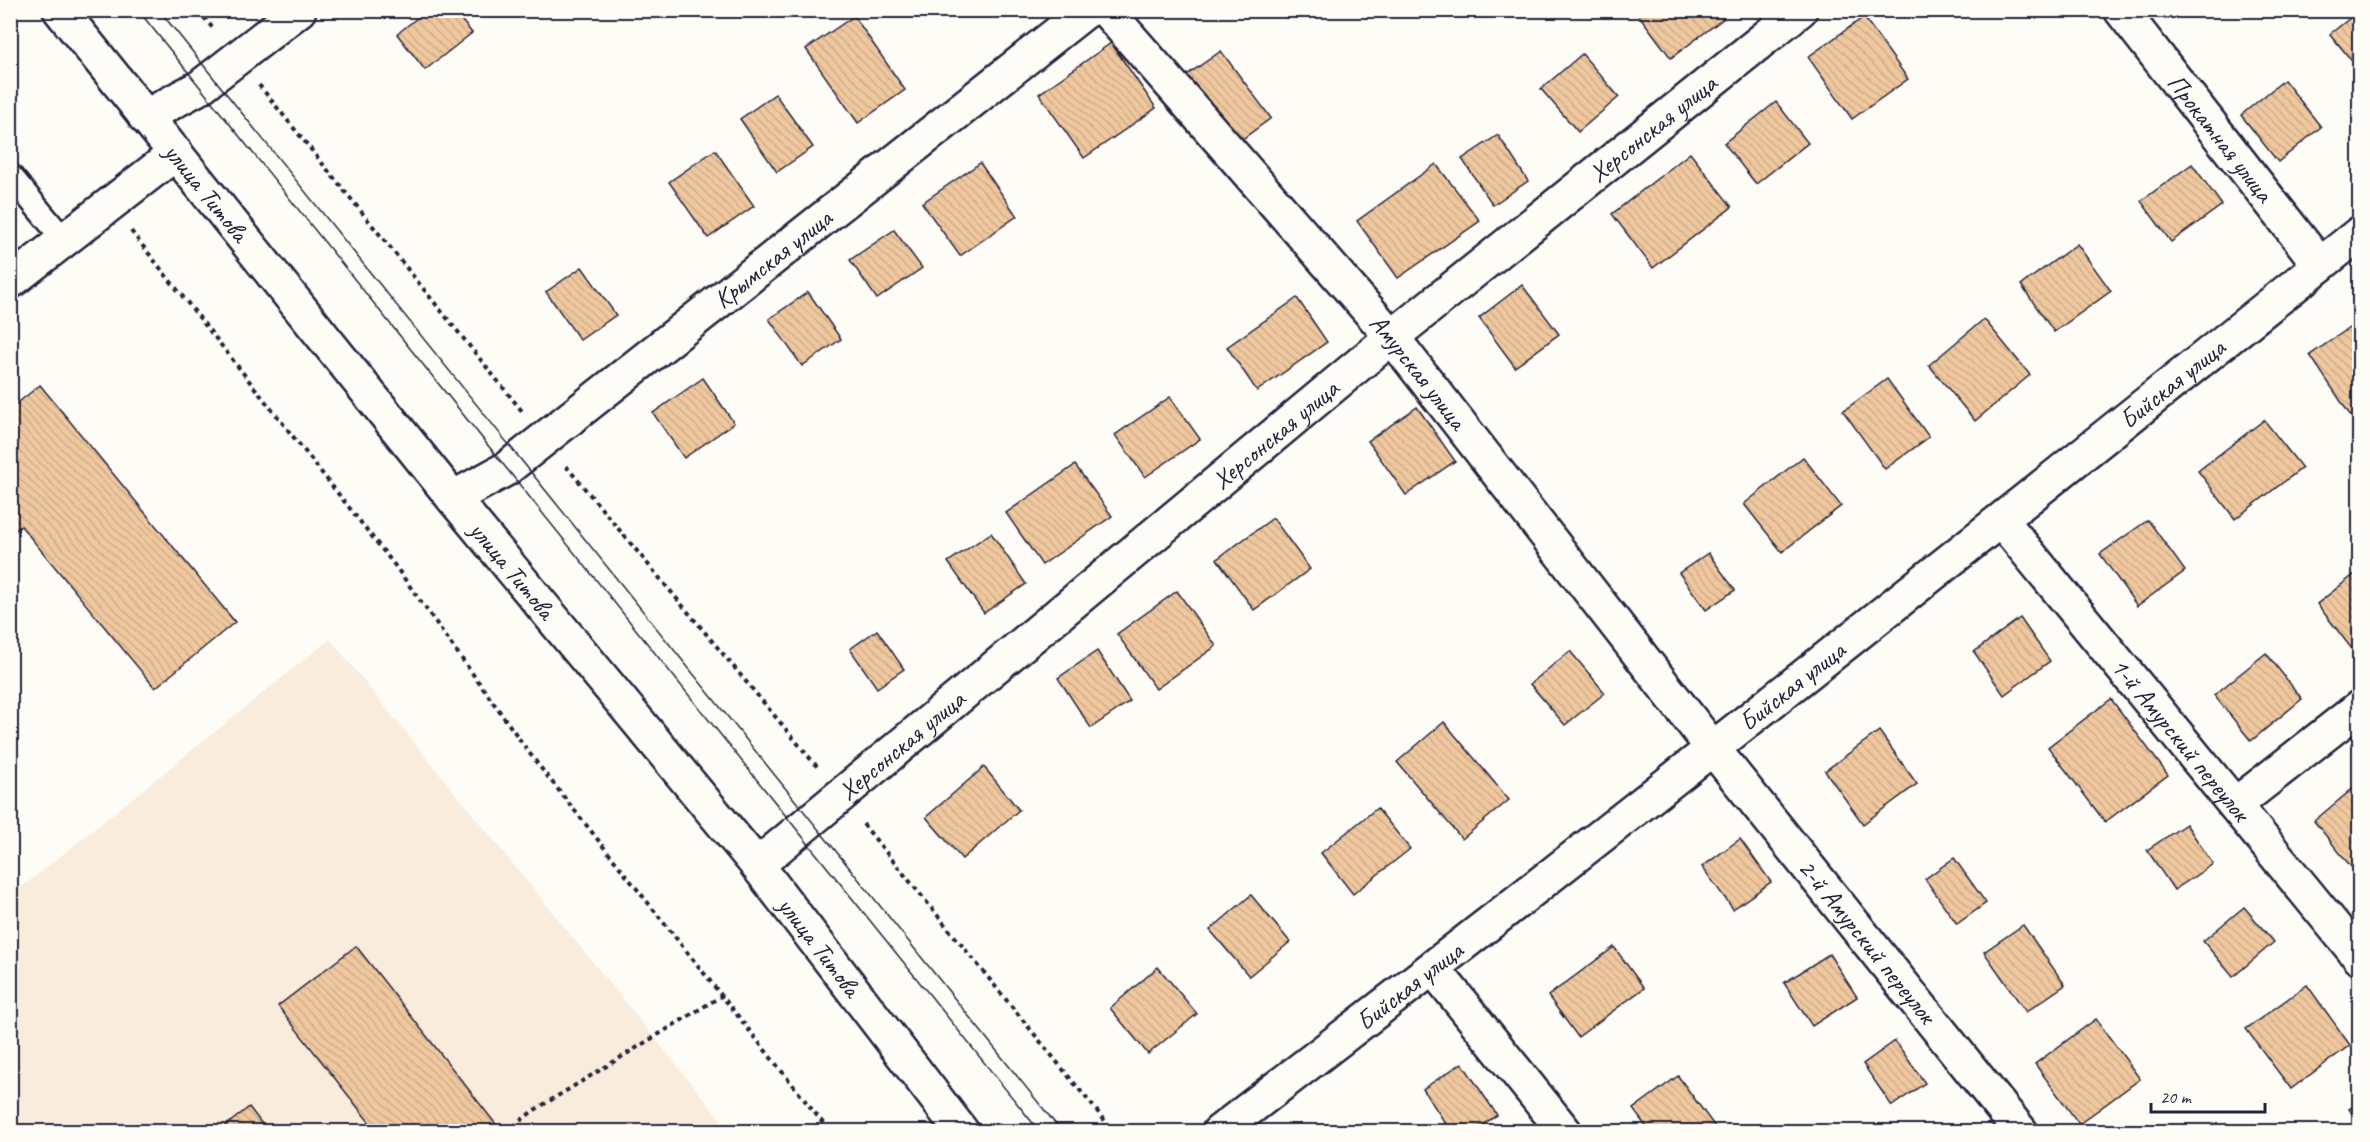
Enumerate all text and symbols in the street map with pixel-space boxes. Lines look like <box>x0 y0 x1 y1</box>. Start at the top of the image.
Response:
street label: Херсонская улица <box>1582 66 1725 190</box>
street label: Прокатная улица <box>2160 67 2282 210</box>
street label: улица Титова <box>155 135 258 250</box>
street label: Крымская улица <box>707 201 840 316</box>
street label: Амурская улица <box>1362 307 1475 438</box>
street label: Бийская улица <box>2113 330 2233 436</box>
street label: Херсонская улица <box>1206 371 1347 497</box>
street label: улица Титова <box>461 513 564 628</box>
street label: Бийская улица <box>1732 633 1853 738</box>
street label: 1-й Амурский переулок <box>2104 651 2259 830</box>
street label: Херсонская улица <box>832 682 973 807</box>
street label: 2-й Амурский переулок <box>1791 852 1945 1032</box>
street label: улица Титова <box>769 889 870 1005</box>
street label: Бийская улица <box>1350 933 1471 1038</box>
scale bar <box>2151 1076 2265 1114</box>
text: 20 m <box>2160 1086 2193 1108</box>

